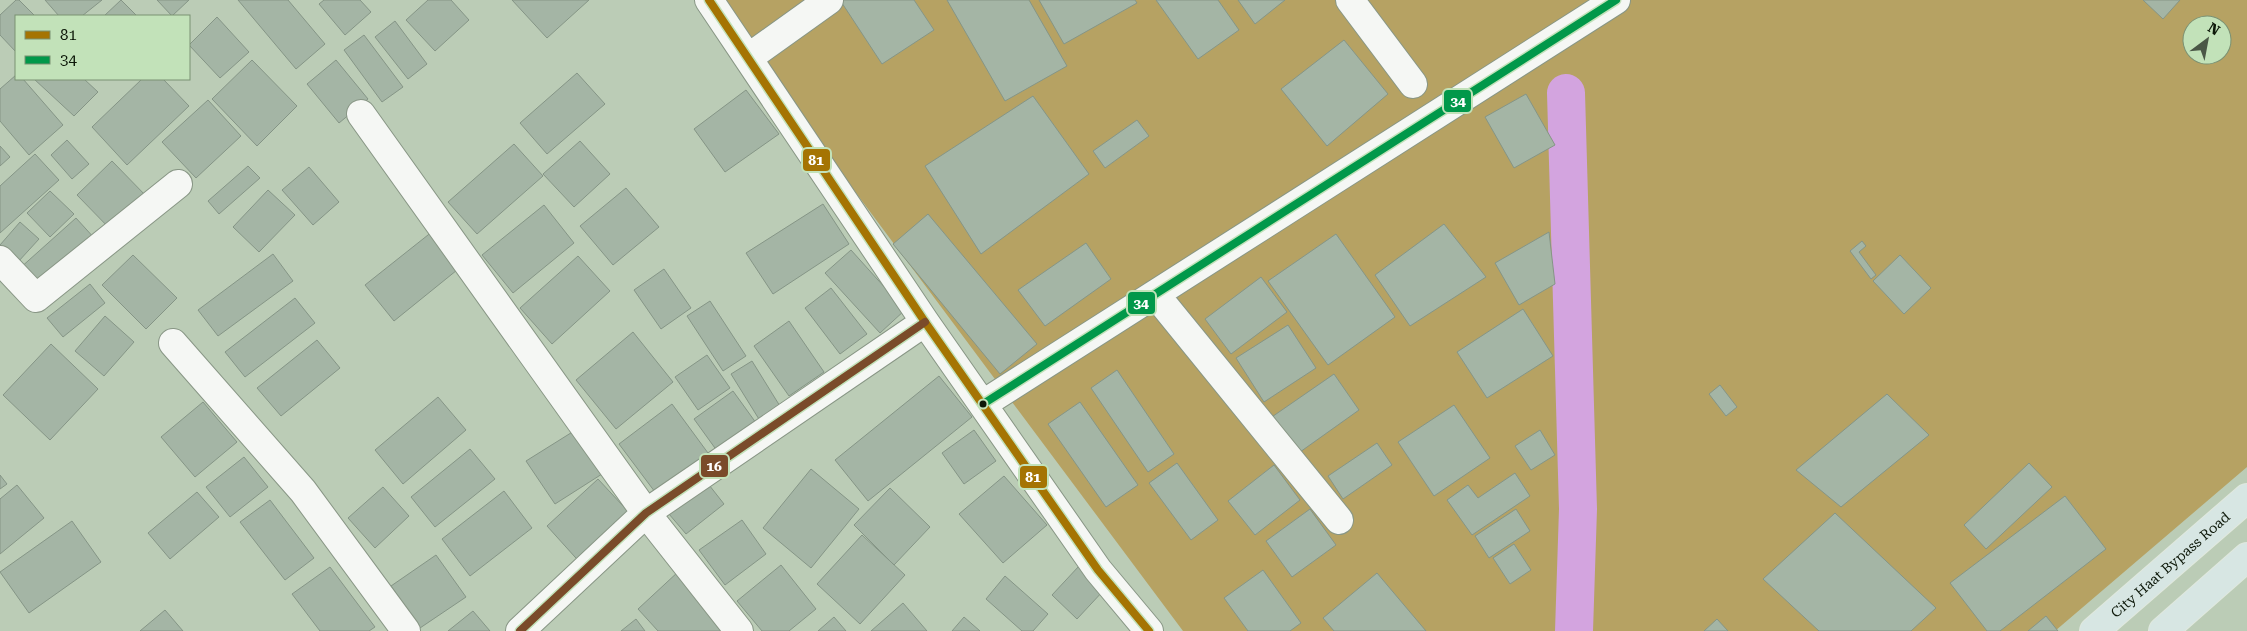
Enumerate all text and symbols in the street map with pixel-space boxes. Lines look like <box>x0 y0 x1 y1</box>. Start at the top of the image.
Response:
legend <box>15 15 190 80</box>
north arrow <box>2182 15 2232 65</box>
text: N <box>2205 19 2223 39</box>
text: 81 <box>60 26 77 44</box>
text: 34 <box>60 51 77 69</box>
line badge: 34 <box>1443 89 1472 113</box>
text: 34 <box>1450 93 1466 109</box>
line badge: 81 <box>802 148 831 172</box>
text: 81 <box>808 152 824 168</box>
line badge: 34 <box>1127 291 1156 315</box>
text: 34 <box>1133 295 1149 311</box>
unlabelled marker <box>978 399 988 409</box>
line badge: 16 <box>700 454 729 478</box>
text: 16 <box>706 458 722 474</box>
line badge: 81 <box>1019 465 1048 489</box>
text: 81 <box>1025 469 1041 485</box>
street label: City Haat Bypass Road <box>2107 509 2233 621</box>

